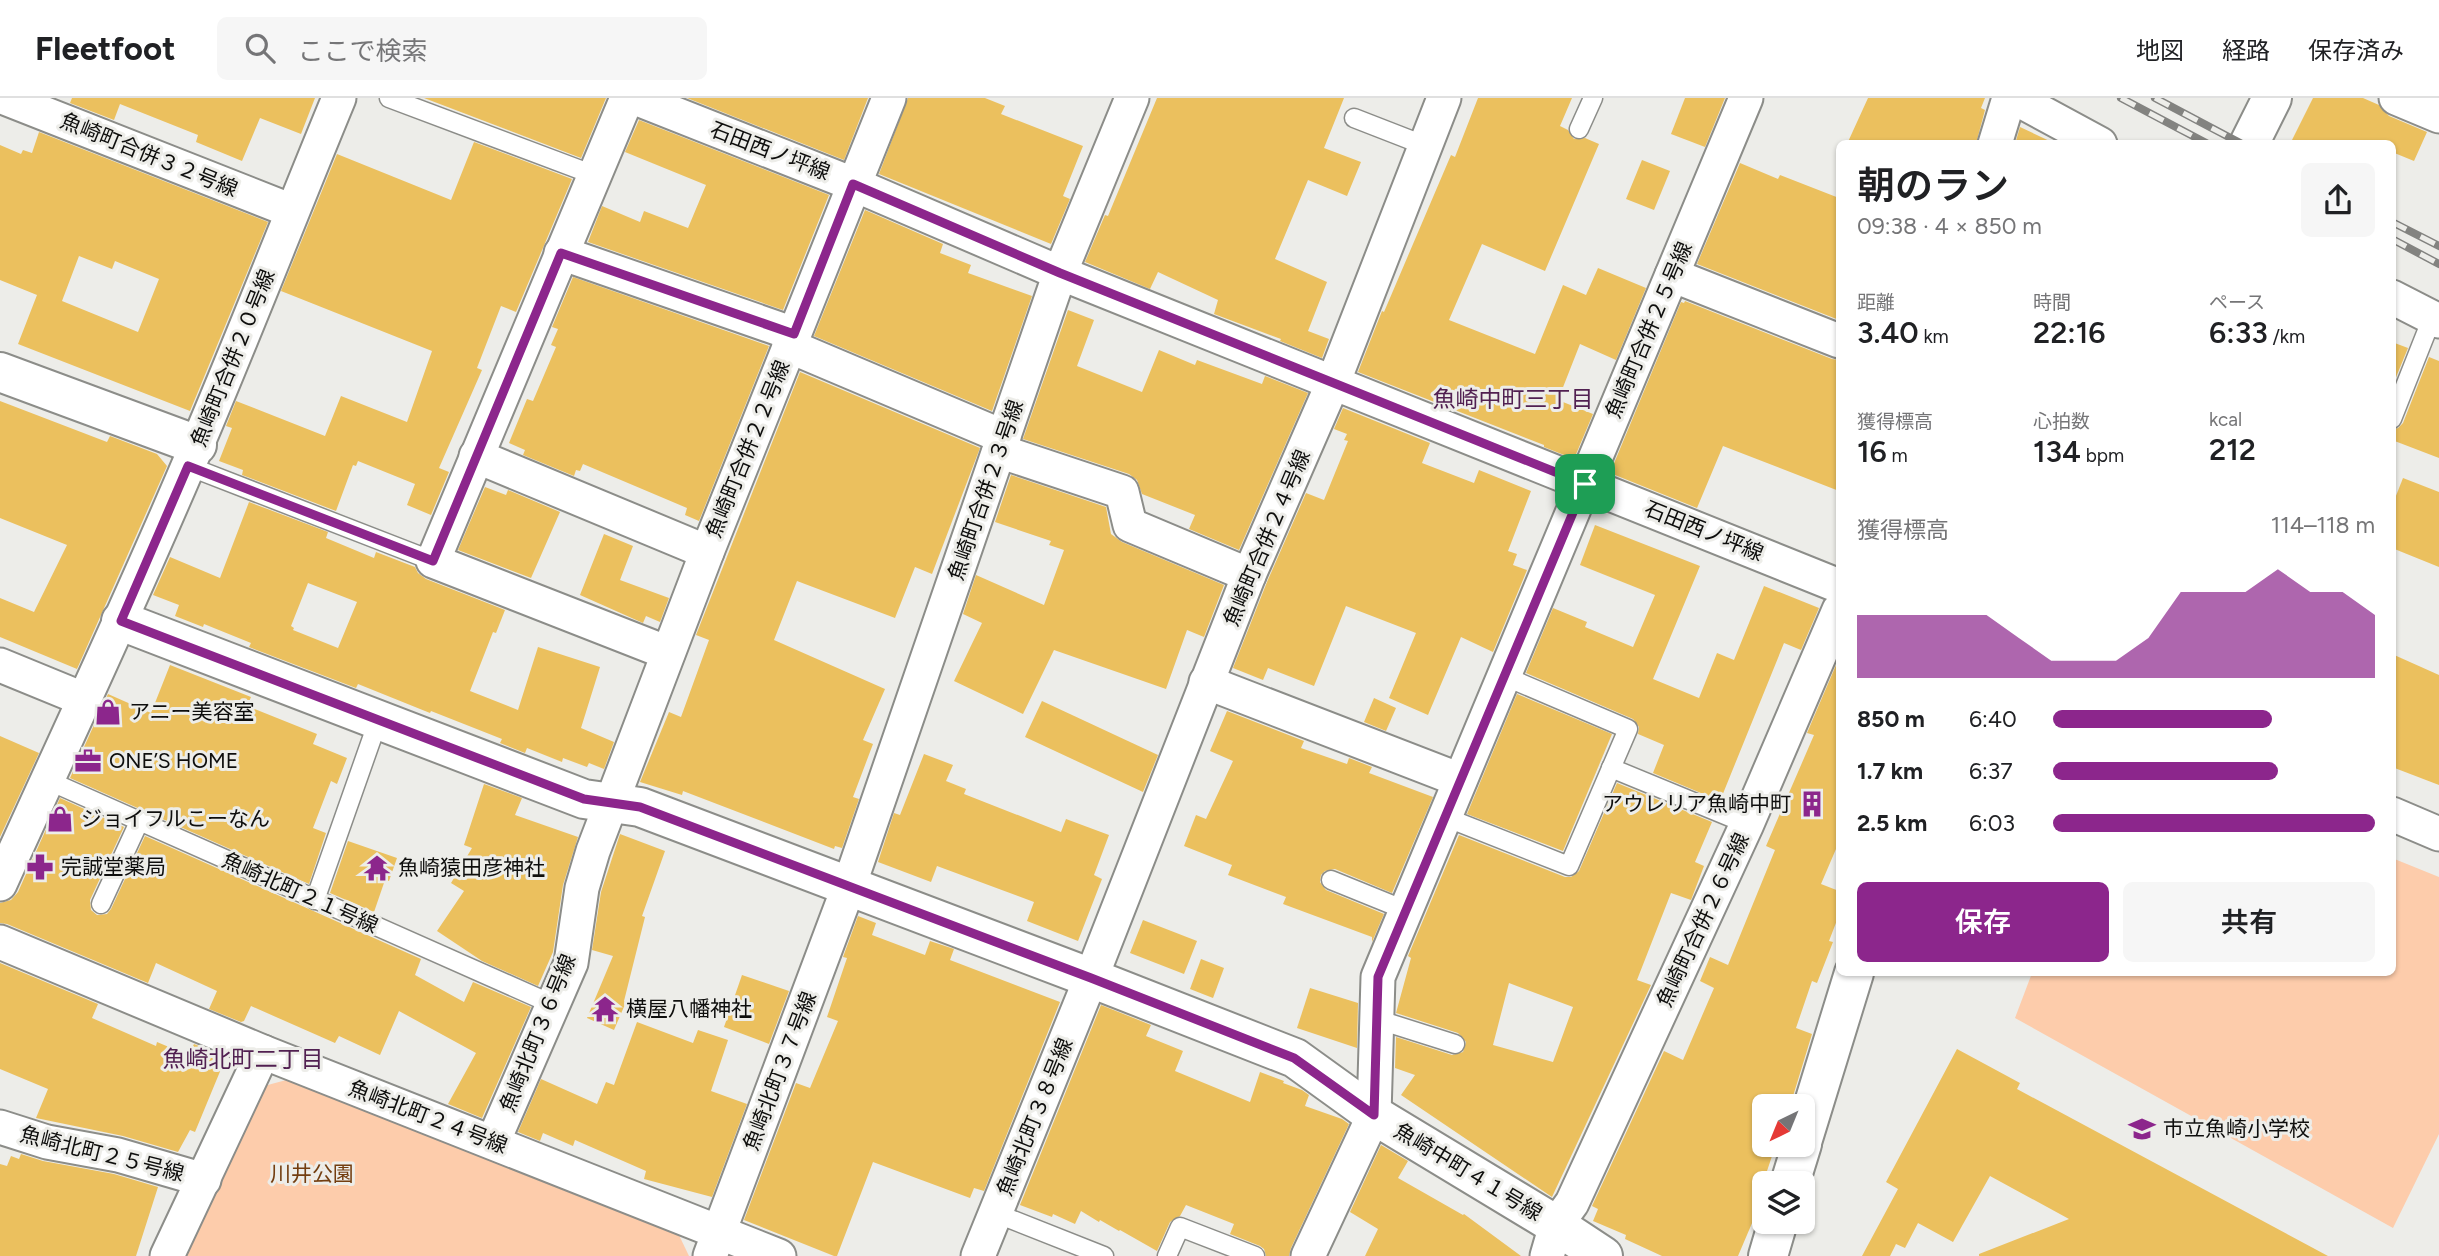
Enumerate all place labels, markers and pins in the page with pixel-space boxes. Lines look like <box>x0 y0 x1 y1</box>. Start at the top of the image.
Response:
pin <box>1555 454 1615 514</box>
shop icon: アニー美容室 <box>93 697 123 727</box>
place label: アニー美容室 <box>129 699 255 724</box>
office icon: ONE’S HOME <box>73 746 103 776</box>
place label: ONE’S HOME <box>109 748 238 773</box>
building icon: アウレリア魚崎中町 <box>1797 789 1827 819</box>
place label: アウレリア魚崎中町 <box>1602 791 1791 816</box>
shop icon: ジョイフルこーなん <box>45 804 75 834</box>
place label: ジョイフルこーなん <box>81 806 270 831</box>
pharmacy icon: 完誠堂薬局 <box>25 852 55 882</box>
temple icon: 魚崎猿田彦神社 <box>362 853 392 883</box>
place label: 完誠堂薬局 <box>61 854 166 879</box>
place label: 魚崎猿田彦神社 <box>398 855 545 880</box>
temple icon: 横屋八幡神社 <box>590 994 620 1024</box>
place label: 横屋八幡神社 <box>626 996 752 1021</box>
school or university icon: 市立魚崎小学校 <box>2127 1114 2157 1144</box>
place label: 市立魚崎小学校 <box>2163 1116 2310 1141</box>

